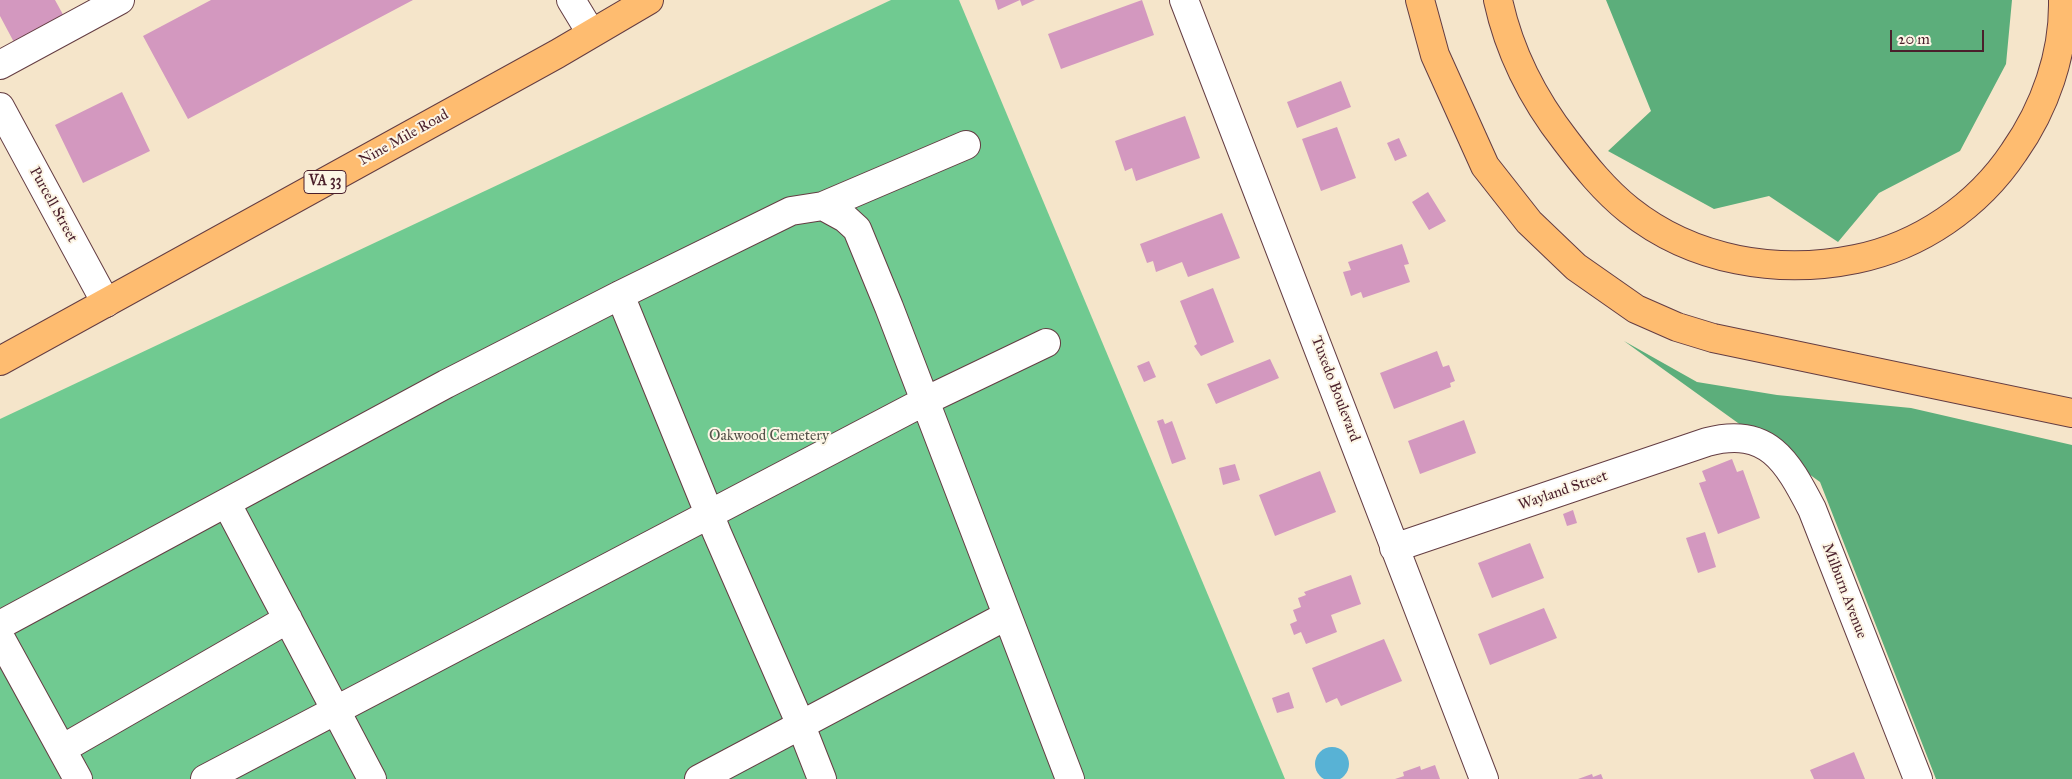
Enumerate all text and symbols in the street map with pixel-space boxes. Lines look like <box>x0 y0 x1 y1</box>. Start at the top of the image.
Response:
scale bar <box>1892 20 1986 52</box>
text: 20 m <box>1898 30 1930 48</box>
street label: Nine Mile Road <box>356 106 452 170</box>
street label: Purcell Street <box>25 164 81 246</box>
road number: VA 33 <box>304 170 346 193</box>
street label: Tuxedo Boulevard <box>1307 334 1363 444</box>
park label: Oakwood Cemetery <box>709 427 829 445</box>
street label: Wayland Street <box>1516 467 1610 515</box>
street label: Milburn Avenue <box>1818 541 1870 641</box>

